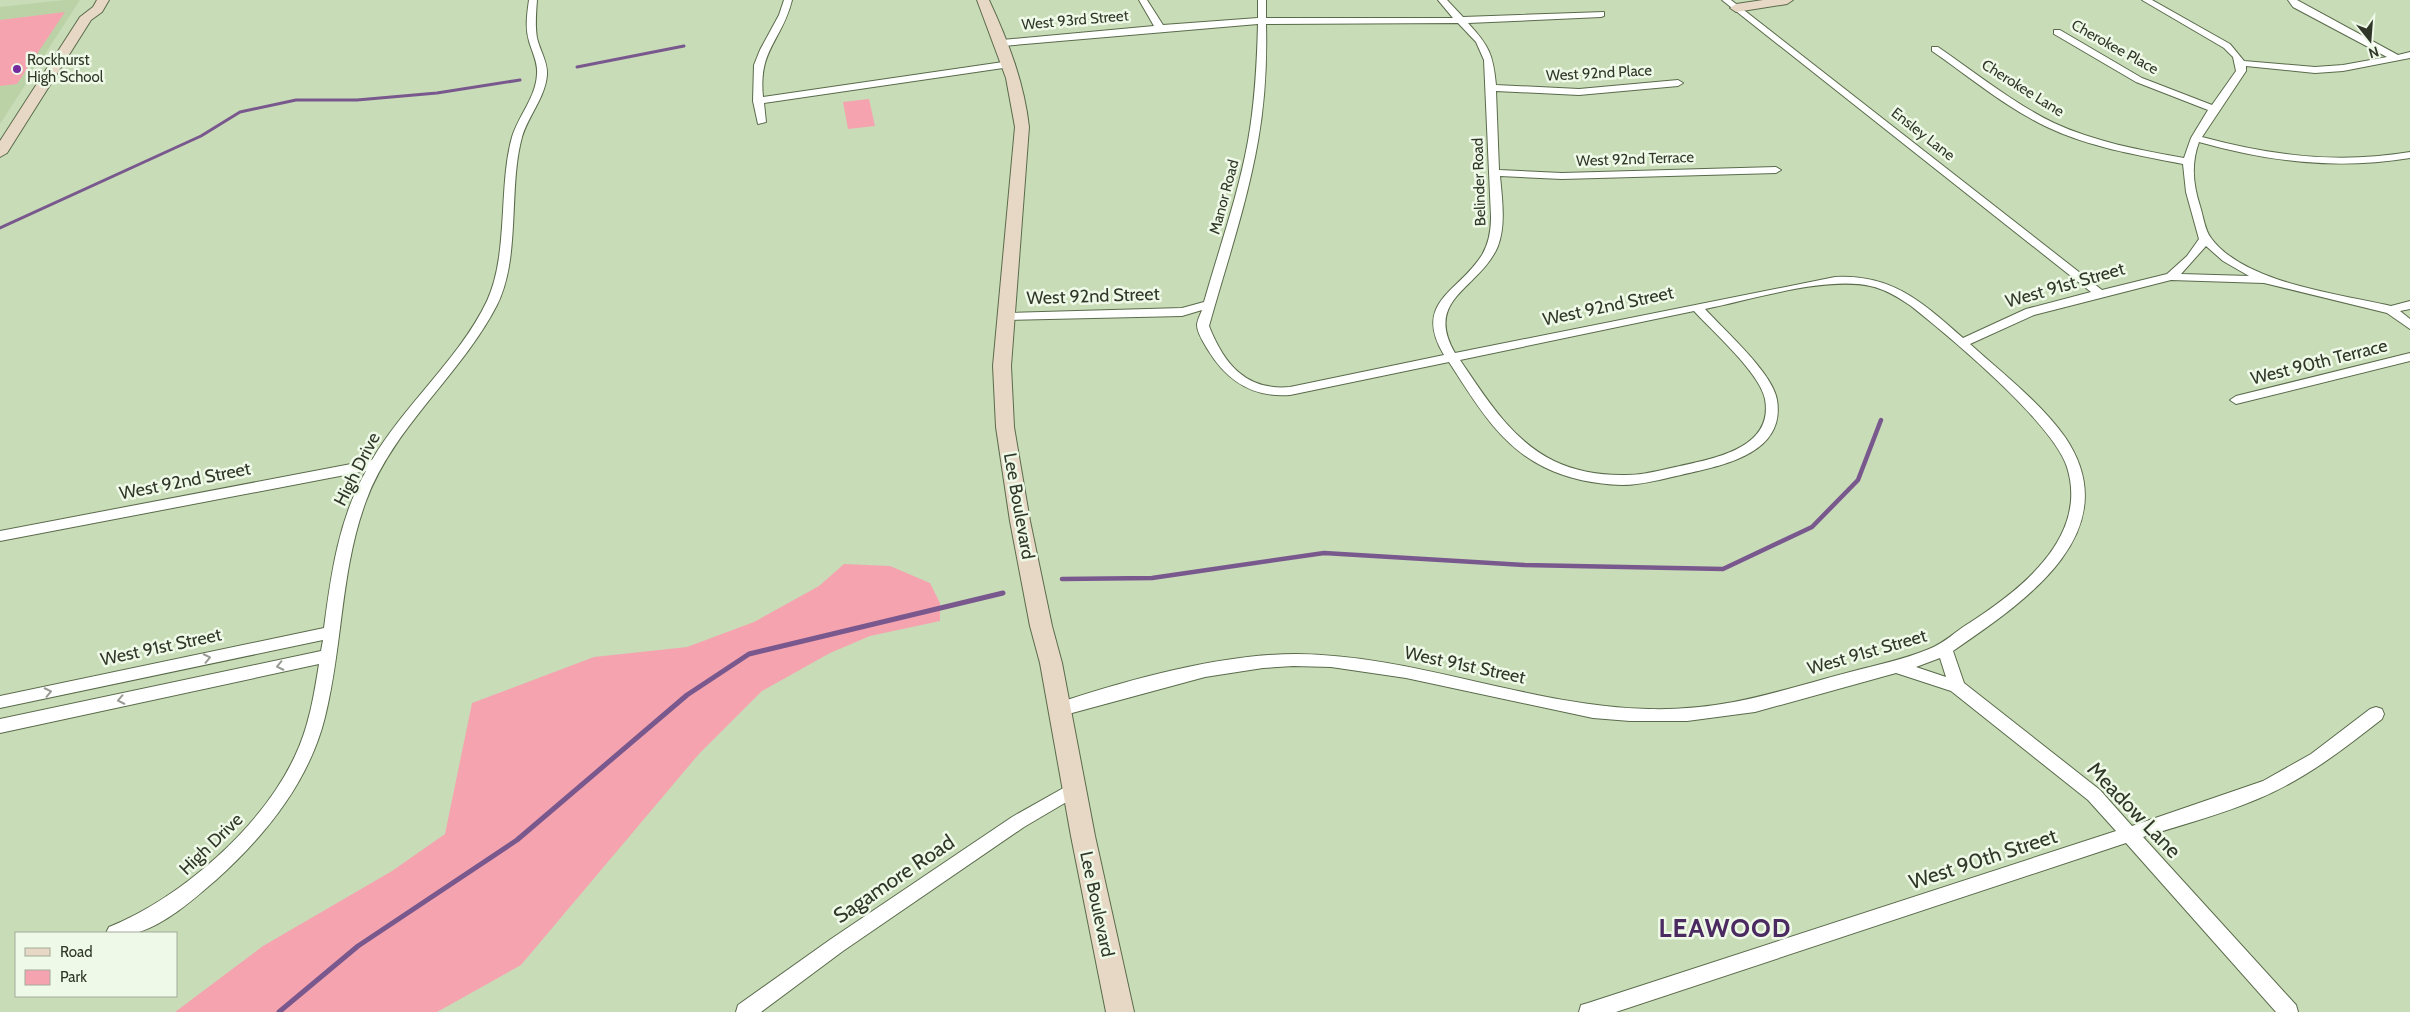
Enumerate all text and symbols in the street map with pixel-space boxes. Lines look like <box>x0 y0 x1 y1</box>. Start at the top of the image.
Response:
street label: West 93rd Street <box>1021 6 1129 34</box>
north arrow <box>2345 15 2395 65</box>
street label: Cherokee Place <box>2068 16 2162 78</box>
text: N <box>2366 42 2381 62</box>
place label: Rockhurst High School <box>27 51 104 86</box>
street label: Cherokee Lane <box>1978 56 2068 121</box>
street label: West 92nd Place <box>1546 61 1653 85</box>
marker: Rockhurst High School <box>11 63 23 75</box>
street label: Ensley Lane <box>1888 104 1959 165</box>
street label: Belinder Road <box>1468 138 1490 226</box>
street label: West 92nd Terrace <box>1576 148 1695 170</box>
street label: Manor Road <box>1205 158 1243 236</box>
street label: West 91st Street <box>2003 257 2127 313</box>
street label: West 92nd Street <box>1541 281 1675 331</box>
street label: West 92nd Street <box>1026 283 1160 309</box>
street label: West 90th Terrace <box>2248 334 2390 390</box>
street label: High Drive <box>329 429 385 509</box>
street label: Lee Boulevard <box>999 451 1039 561</box>
street label: West 92nd Street <box>118 457 252 505</box>
street label: West 91st Street <box>99 623 223 671</box>
street label: West 91st Street <box>1805 624 1929 680</box>
street label: West 91st Street <box>1403 641 1527 689</box>
one-way arrow <box>202 653 211 664</box>
one-way arrow <box>276 660 285 671</box>
one-way arrow <box>43 687 52 698</box>
one-way arrow <box>117 694 126 705</box>
street label: Meadow Lane <box>2082 756 2187 863</box>
street label: High Drive <box>175 808 247 880</box>
street label: West 90th Street <box>1906 823 2060 894</box>
street label: Sagamore Road <box>829 829 959 928</box>
street label: Lee Boulevard <box>1075 849 1119 959</box>
district label: LEAWOOD <box>1658 912 1792 944</box>
legend <box>15 932 178 997</box>
text: Road <box>60 943 93 961</box>
text: Park <box>60 968 87 986</box>

